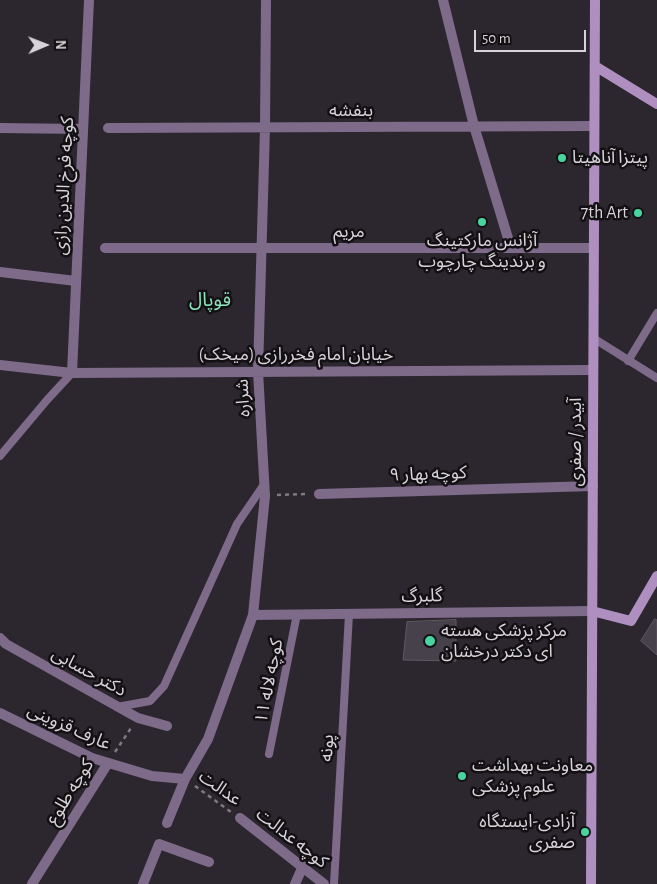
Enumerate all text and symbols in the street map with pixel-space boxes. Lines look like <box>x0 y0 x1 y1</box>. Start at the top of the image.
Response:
north arrow <box>20 20 70 70</box>
scale bar <box>477 20 590 52</box>
text: 50 m <box>482 31 511 46</box>
text: N <box>53 40 67 50</box>
street label: بنفشه <box>329 100 373 122</box>
street label: کوچه فرخ الدین رازی <box>50 116 78 256</box>
place label: پیتزا آناهیتا <box>572 147 648 169</box>
marker: پیتزا آناهیتا <box>556 152 568 164</box>
place label: 7th Art <box>581 202 628 224</box>
marker: 7th Art <box>632 207 644 219</box>
marker: آژانس مارکتینگ و برندینگ چارچوب <box>476 216 488 228</box>
street label: مریم <box>333 221 365 243</box>
place label: آژانس مارکتینگ و برندینگ چارچوب <box>418 230 546 272</box>
district label: قوپال <box>189 289 231 311</box>
street label: خیابان امام فخررازی (میخک) <box>199 344 393 366</box>
street label: شراره <box>231 378 255 418</box>
street label: آبیدر / صفری <box>565 397 587 487</box>
street label: کوچه بهار ۹ <box>389 462 467 486</box>
street label: گلبرگ <box>401 585 443 607</box>
place label: مرکز پزشکی هسته ای دکتر درخشان <box>441 620 567 662</box>
marker: مرکز پزشکی هسته ای دکتر درخشان <box>423 634 437 648</box>
street label: کوچه لاله ۱۱ <box>250 637 288 725</box>
street label: دکتر حسابی <box>48 643 130 701</box>
street label: عارف قزوینی <box>24 699 114 755</box>
street label: پونه <box>315 734 339 762</box>
street label: کوچه طلوع <box>41 755 99 829</box>
place label: معاونت بهداشت علوم پزشکی <box>472 755 593 798</box>
street label: عدالت <box>194 766 246 810</box>
marker: معاونت بهداشت علوم پزشکی <box>456 770 468 782</box>
street label: کوچه عدالت <box>252 803 332 873</box>
place label: آزادی-ایستگاه صفری <box>479 811 575 854</box>
marker: آزادی-ایستگاه صفری <box>579 826 591 838</box>

